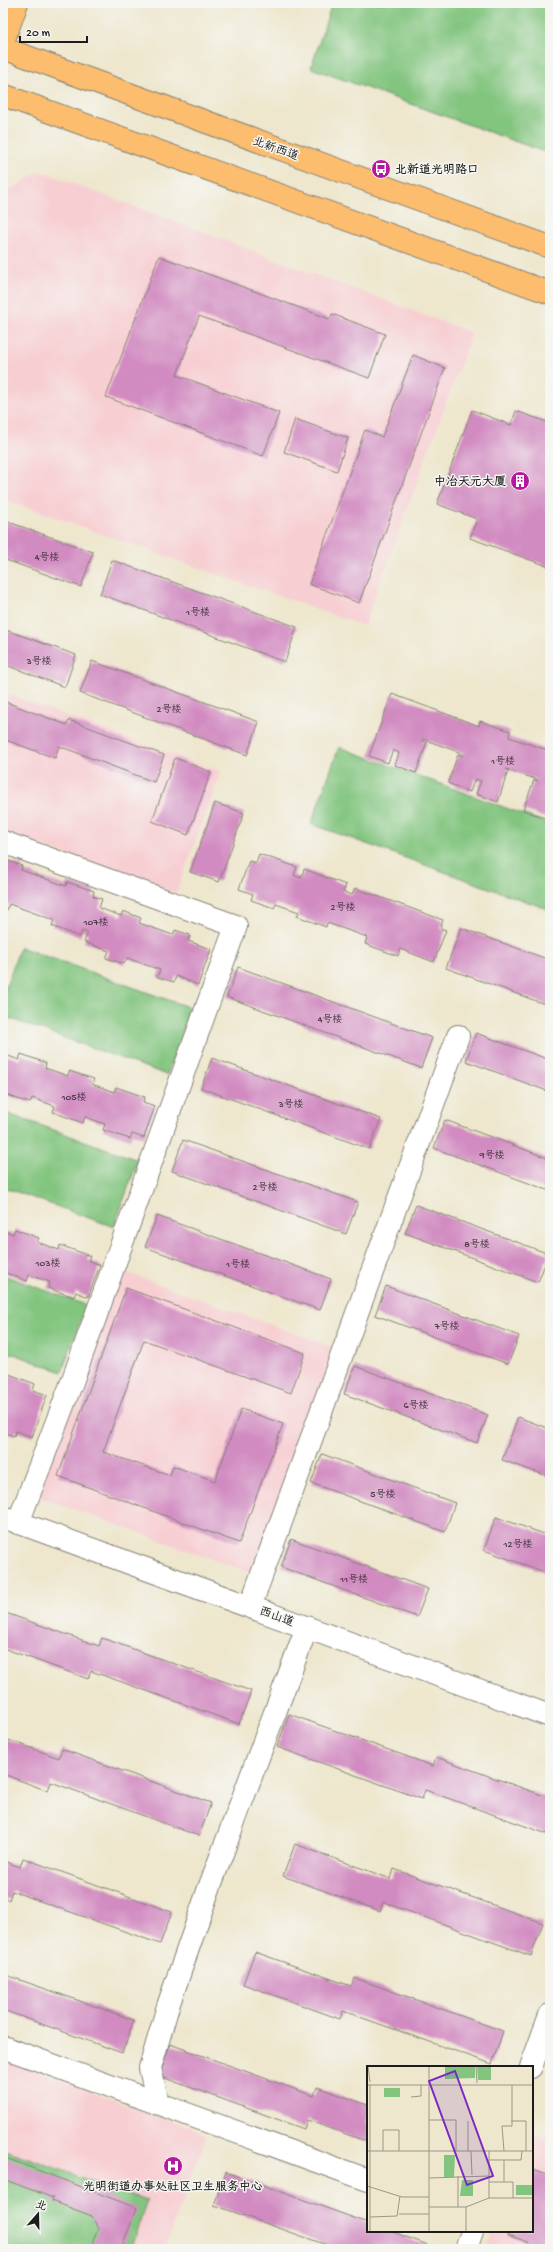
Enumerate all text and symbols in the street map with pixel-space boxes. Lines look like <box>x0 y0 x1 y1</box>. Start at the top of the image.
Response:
scale bar <box>20 18 87 44</box>
text: 20 m <box>26 27 51 41</box>
street label: 北新西道 <box>250 134 301 165</box>
bus stop icon: 北新道光明路口 <box>370 158 392 180</box>
place label: 北新道光明路口 <box>395 163 479 178</box>
building icon: 中冶天元大厦 <box>509 470 531 492</box>
place label: 中冶天元大厦 <box>434 475 506 490</box>
house number: 4号楼 <box>35 551 59 564</box>
house number: 1号楼 <box>185 606 210 619</box>
house number: 3号楼 <box>25 655 52 668</box>
house number: 2号楼 <box>157 703 181 716</box>
house number: 1号楼 <box>490 755 515 768</box>
house number: 2号楼 <box>331 901 355 914</box>
house number: 107楼 <box>83 917 108 929</box>
house number: 4号楼 <box>318 1013 342 1026</box>
house number: 105楼 <box>61 1092 86 1104</box>
house number: 3号楼 <box>277 1098 304 1111</box>
house number: 9号楼 <box>478 1149 505 1162</box>
house number: 2号楼 <box>253 1181 277 1194</box>
house number: 8号楼 <box>464 1238 490 1251</box>
house number: 103楼 <box>35 1258 60 1270</box>
house number: 1号楼 <box>225 1258 250 1271</box>
house number: 7号楼 <box>433 1320 460 1333</box>
house number: 6号楼 <box>403 1399 429 1412</box>
house number: 5号楼 <box>370 1488 396 1501</box>
house number: 12号楼 <box>503 1538 532 1551</box>
house number: 11号楼 <box>339 1573 368 1586</box>
street label: 西山道 <box>257 1604 296 1631</box>
inset map <box>367 2066 533 2232</box>
hospital icon: 光明街道办事处社区卫生服务中心 <box>162 2155 184 2177</box>
place label: 光明街道办事处社区卫生服务中心 <box>83 2180 263 2195</box>
north arrow <box>18 2194 58 2234</box>
text: 北 <box>34 2199 48 2214</box>

